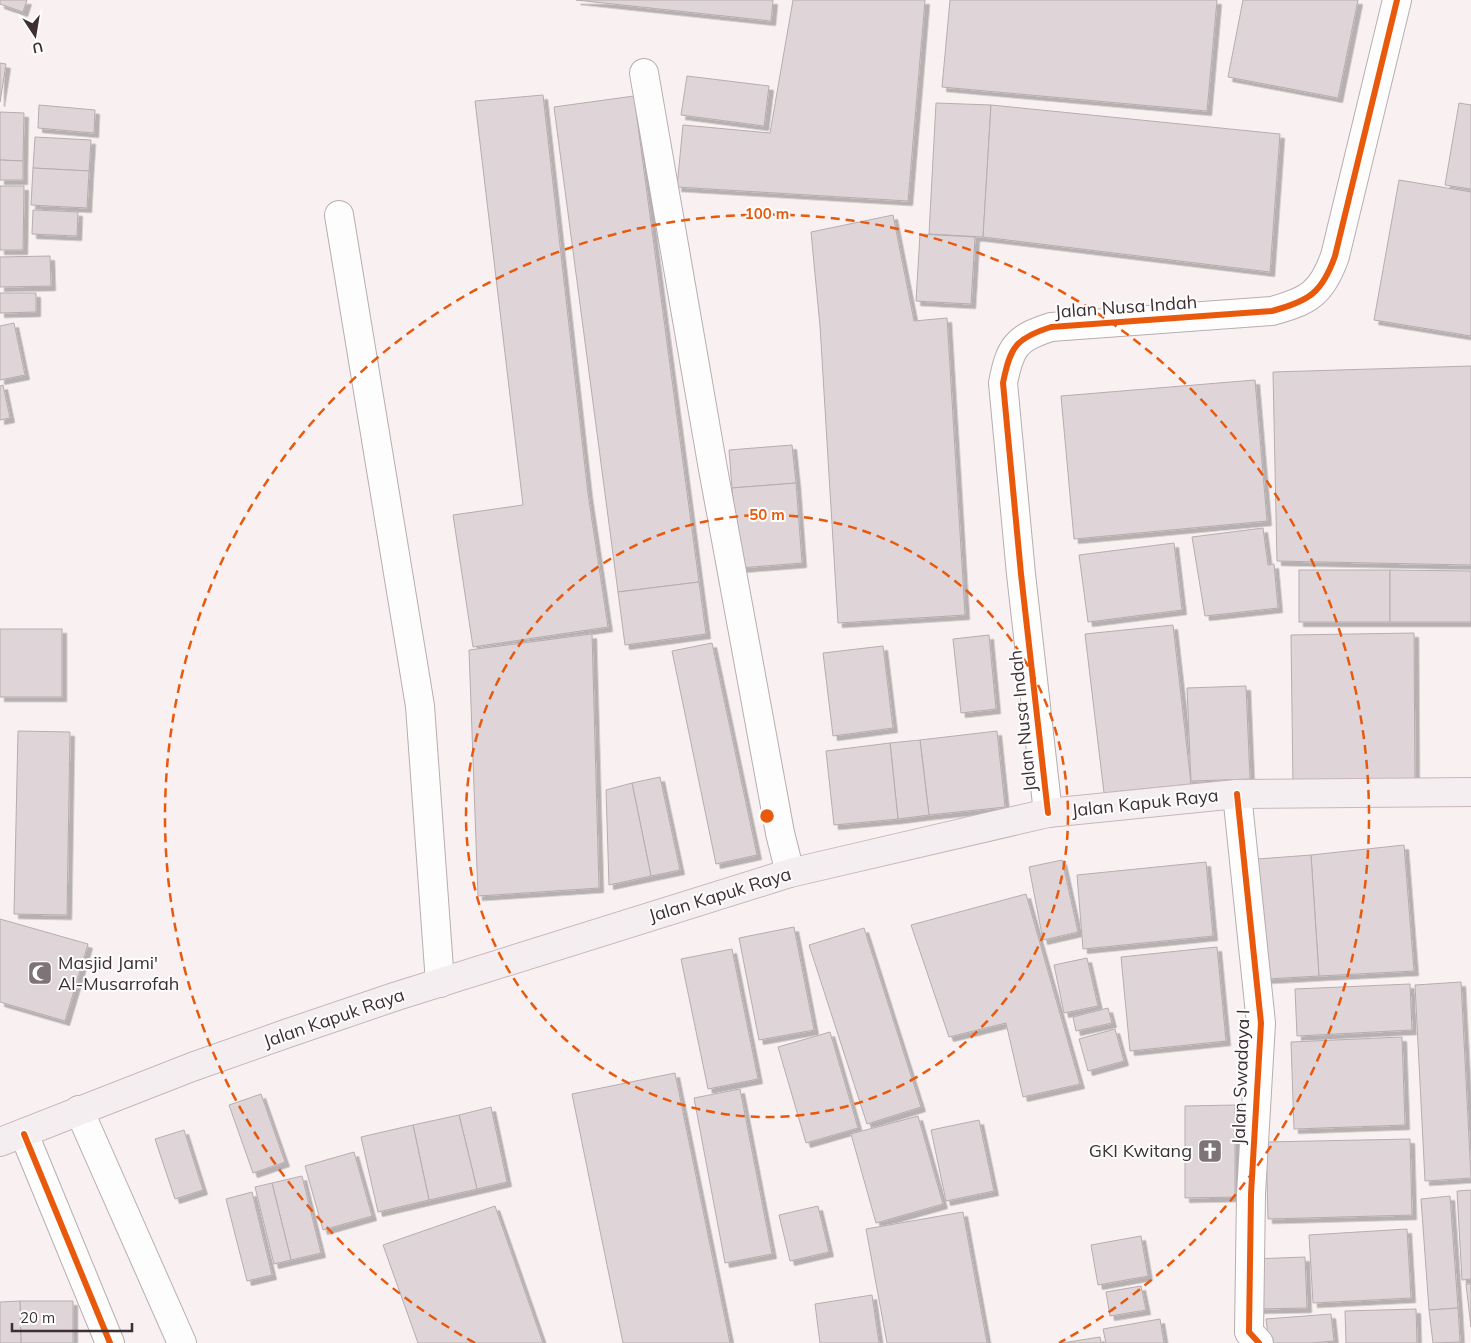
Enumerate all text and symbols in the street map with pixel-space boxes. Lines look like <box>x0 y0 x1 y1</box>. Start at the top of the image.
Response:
north arrow <box>10 10 60 60</box>
text: U <box>31 38 45 58</box>
text: 100 m <box>745 204 789 223</box>
street label: Jalan Nusa Indah <box>1054 290 1198 323</box>
text: 50 m <box>749 505 785 524</box>
street label: Jalan Nusa Indah <box>1004 649 1041 793</box>
street label: Jalan Kapuk Raya <box>1070 783 1220 822</box>
centre of rings <box>758 807 776 825</box>
street label: Jalan Kapuk Raya <box>646 862 794 927</box>
place label: Masjid Jami' Al-Musarrofah <box>58 951 179 995</box>
mosque icon: Masjid Jami' Al-Musarrofah <box>27 960 53 986</box>
street label: Jalan Kapuk Raya <box>260 983 407 1052</box>
street label: Jalan Swadaya I <box>1227 1009 1254 1145</box>
church icon: GKI Kwitang <box>1197 1138 1223 1164</box>
place label: GKI Kwitang <box>1089 1139 1192 1162</box>
scale bar <box>12 1300 132 1332</box>
text: 20 m <box>20 1308 55 1327</box>

